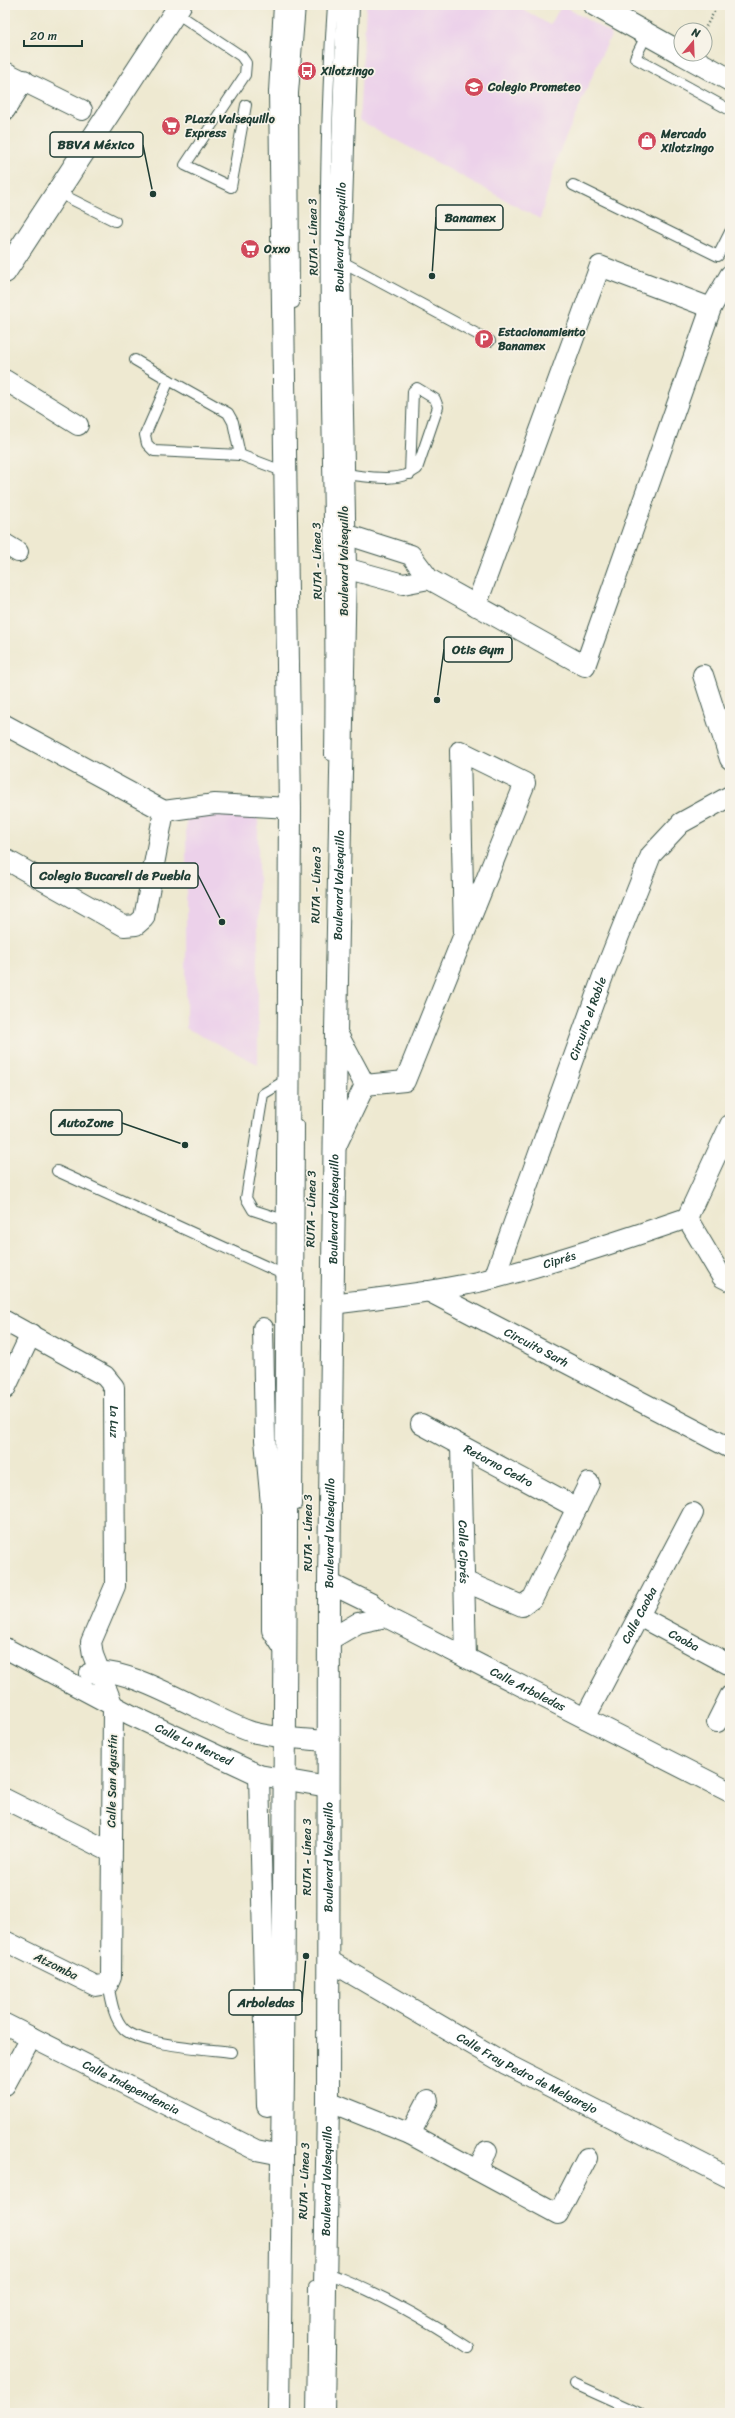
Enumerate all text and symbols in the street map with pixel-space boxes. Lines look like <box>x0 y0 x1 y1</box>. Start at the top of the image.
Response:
scale bar <box>24 22 82 48</box>
north arrow <box>673 22 713 62</box>
text: N <box>688 22 703 43</box>
text: 20 m <box>30 25 57 47</box>
bus stop icon: Xilotzingo <box>296 60 318 82</box>
place label: Xilotzingo <box>320 60 375 82</box>
school or university icon: Colegio Prometeo <box>463 76 485 98</box>
place label: Colegio Prometeo <box>487 76 581 98</box>
place label: PLaza Valsequillo Express <box>185 108 276 144</box>
supermarket icon: PLaza Valsequillo Express <box>160 115 182 137</box>
place label: Mercado Xilotzingo <box>660 123 715 159</box>
shop icon: Mercado Xilotzingo <box>636 130 658 152</box>
callout: BBVA México <box>50 132 143 157</box>
text: BBVA México <box>58 133 135 156</box>
street label: Boulevard Valsequillo <box>328 182 353 293</box>
street label: RUTA - Línea 3 <box>301 198 325 276</box>
callout: Banamex <box>436 205 503 230</box>
text: Banamex <box>444 206 496 229</box>
supermarket icon: Oxxo <box>239 238 261 260</box>
place label: Oxxo <box>263 238 291 260</box>
place label: Estacionamiento Banamex <box>498 321 586 357</box>
parking icon: Estacionamiento Banamex <box>473 328 495 350</box>
street label: Boulevard Valsequillo <box>333 506 355 616</box>
street label: RUTA - Línea 3 <box>305 522 329 600</box>
callout: Otis Gym <box>444 637 512 662</box>
text: Otis Gym <box>451 638 504 661</box>
street label: Boulevard Valsequillo <box>327 830 351 940</box>
street label: RUTA - Línea 3 <box>304 846 328 924</box>
callout: Colegio Bucareli de Puebla <box>31 863 198 888</box>
text: Colegio Bucareli de Puebla <box>38 864 191 887</box>
street label: Circuito el Roble <box>562 973 613 1063</box>
callout: AutoZone <box>51 1110 122 1135</box>
text: AutoZone <box>57 1111 114 1134</box>
street label: Boulevard Valsequillo <box>322 1154 345 1264</box>
street label: RUTA - Línea 3 <box>299 1170 323 1248</box>
street label: Ciprés <box>540 1244 579 1275</box>
street label: Circuito Sarh <box>500 1321 573 1373</box>
street label: La Luz <box>103 1405 125 1438</box>
street label: Retorno Cedro <box>460 1438 537 1494</box>
street label: Boulevard Valsequillo <box>318 1478 341 1588</box>
street label: RUTA - Línea 3 <box>297 1494 319 1572</box>
street label: Calle Ciprés <box>452 1520 475 1584</box>
street label: Calle Caoba <box>615 1582 664 1648</box>
street label: Caoba <box>664 1623 703 1658</box>
street label: Calle Arboledas <box>486 1661 570 1718</box>
street label: Calle La Merced <box>151 1717 237 1772</box>
street label: Calle San Agustín <box>100 1734 124 1828</box>
street label: Boulevard Valsequillo <box>317 1802 340 1912</box>
street label: RUTA - Línea 3 <box>296 1818 318 1896</box>
street label: Atzomba <box>29 1945 83 1987</box>
callout: Arboledas <box>229 1990 302 2015</box>
text: Arboledas <box>236 1991 296 2014</box>
street label: Calle Fray Pedro de Melgarejo <box>452 2026 602 2120</box>
street label: Calle Independencia <box>79 2054 184 2121</box>
street label: Boulevard Valsequillo <box>315 2126 339 2236</box>
street label: RUTA - Línea 3 <box>292 2142 316 2220</box>

